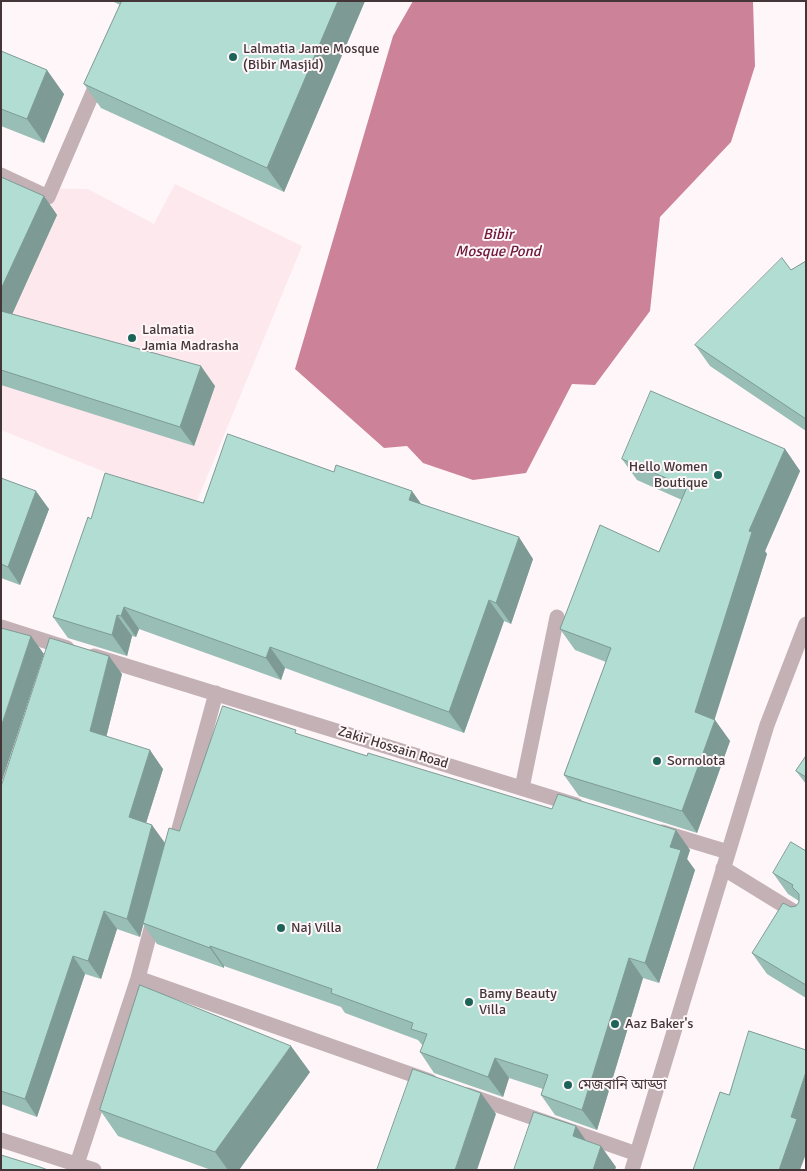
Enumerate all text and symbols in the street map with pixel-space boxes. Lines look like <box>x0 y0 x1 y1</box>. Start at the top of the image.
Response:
place label: Lalmatia Jame Mosque (Bibir Masjid) <box>243 41 379 74</box>
marker: Lalmatia Jame Mosque (Bibir Masjid) <box>227 51 239 63</box>
water label: Bibir Mosque Pond <box>455 226 541 261</box>
place label: Lalmatia Jamia Madrasha <box>142 322 239 354</box>
marker: Lalmatia Jamia Madrasha <box>126 332 138 344</box>
place label: Hello Women Boutique <box>629 459 708 492</box>
marker: Hello Women Boutique <box>712 469 724 481</box>
street label: Zakir Hossain Road <box>336 723 450 773</box>
place label: Sornolota <box>667 753 725 769</box>
marker: Sornolota <box>651 755 663 767</box>
place label: Naj Villa <box>291 920 342 936</box>
marker: Naj Villa <box>275 922 287 934</box>
place label: Bamy Beauty Villa <box>479 986 557 1019</box>
marker: Bamy Beauty Villa <box>463 996 475 1008</box>
place label: Aaz Baker's <box>625 1016 693 1032</box>
marker: Aaz Baker's <box>609 1018 621 1030</box>
place label: মেজবানি আড্ডা <box>578 1077 667 1093</box>
marker: মেজবানি আড্ডা <box>562 1079 574 1091</box>

